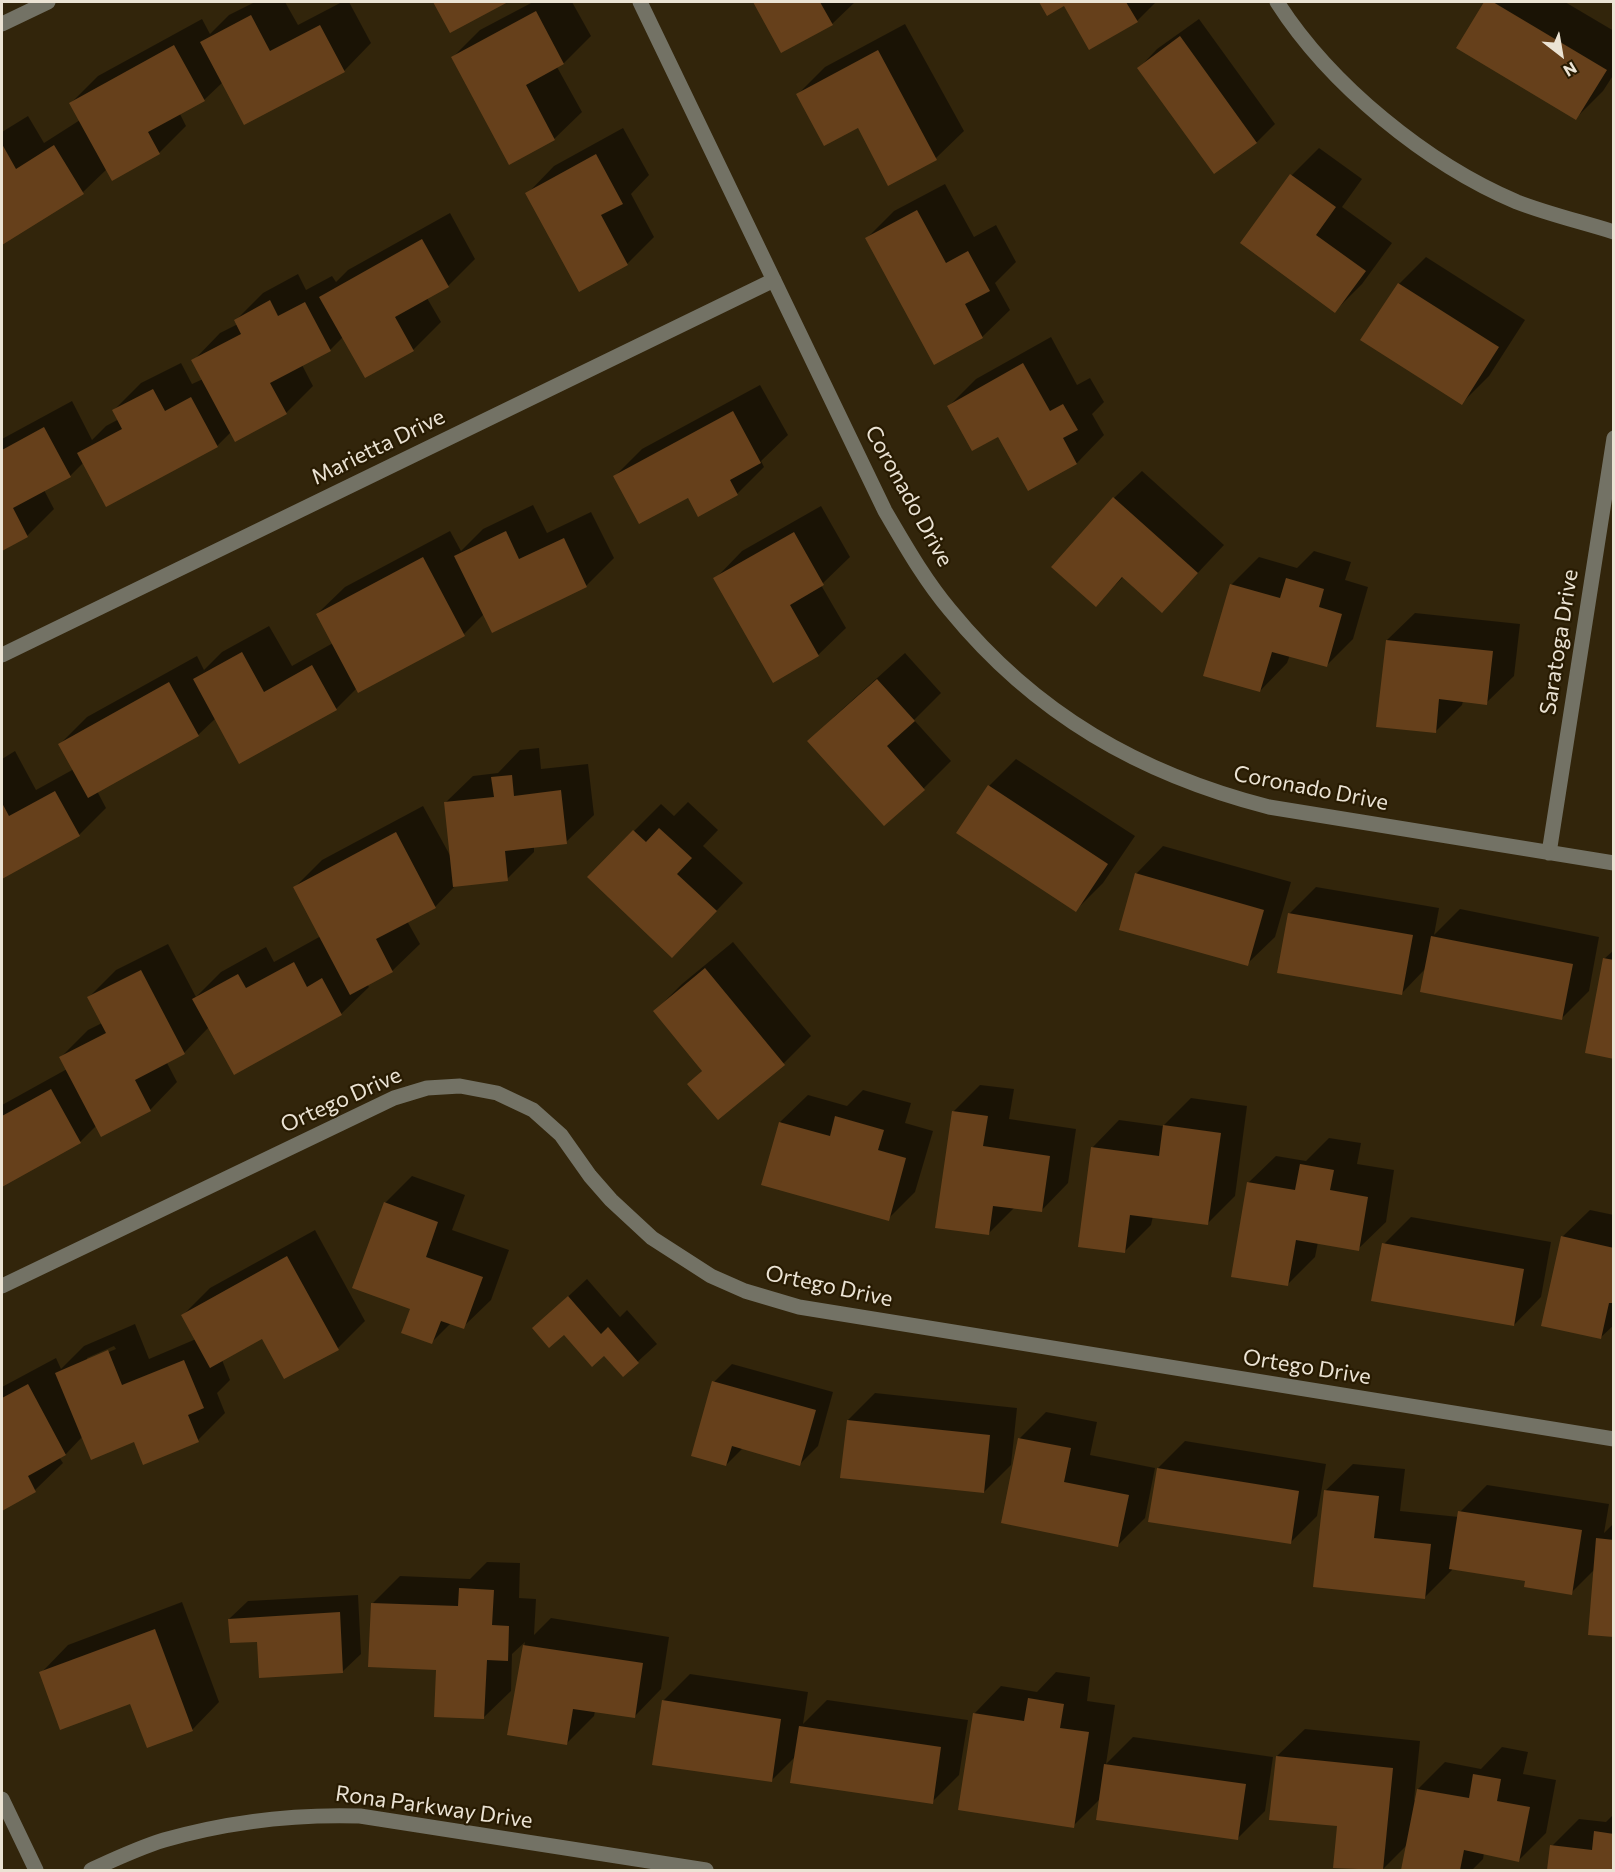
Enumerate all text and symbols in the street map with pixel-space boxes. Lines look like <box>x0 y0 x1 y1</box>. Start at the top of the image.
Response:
north arrow <box>1531 24 1591 84</box>
text: N <box>1560 59 1581 81</box>
street label: Marietta Drive <box>307 403 449 491</box>
street label: Coronado Drive <box>859 421 959 571</box>
street label: Saratoga Drive <box>1534 567 1584 717</box>
street label: Coronado Drive <box>1231 760 1391 816</box>
street label: Ortego Drive <box>277 1062 405 1138</box>
street label: Ortego Drive <box>763 1260 895 1312</box>
street label: Ortego Drive <box>1241 1344 1373 1390</box>
street label: Rona Parkway Drive <box>334 1780 534 1834</box>

